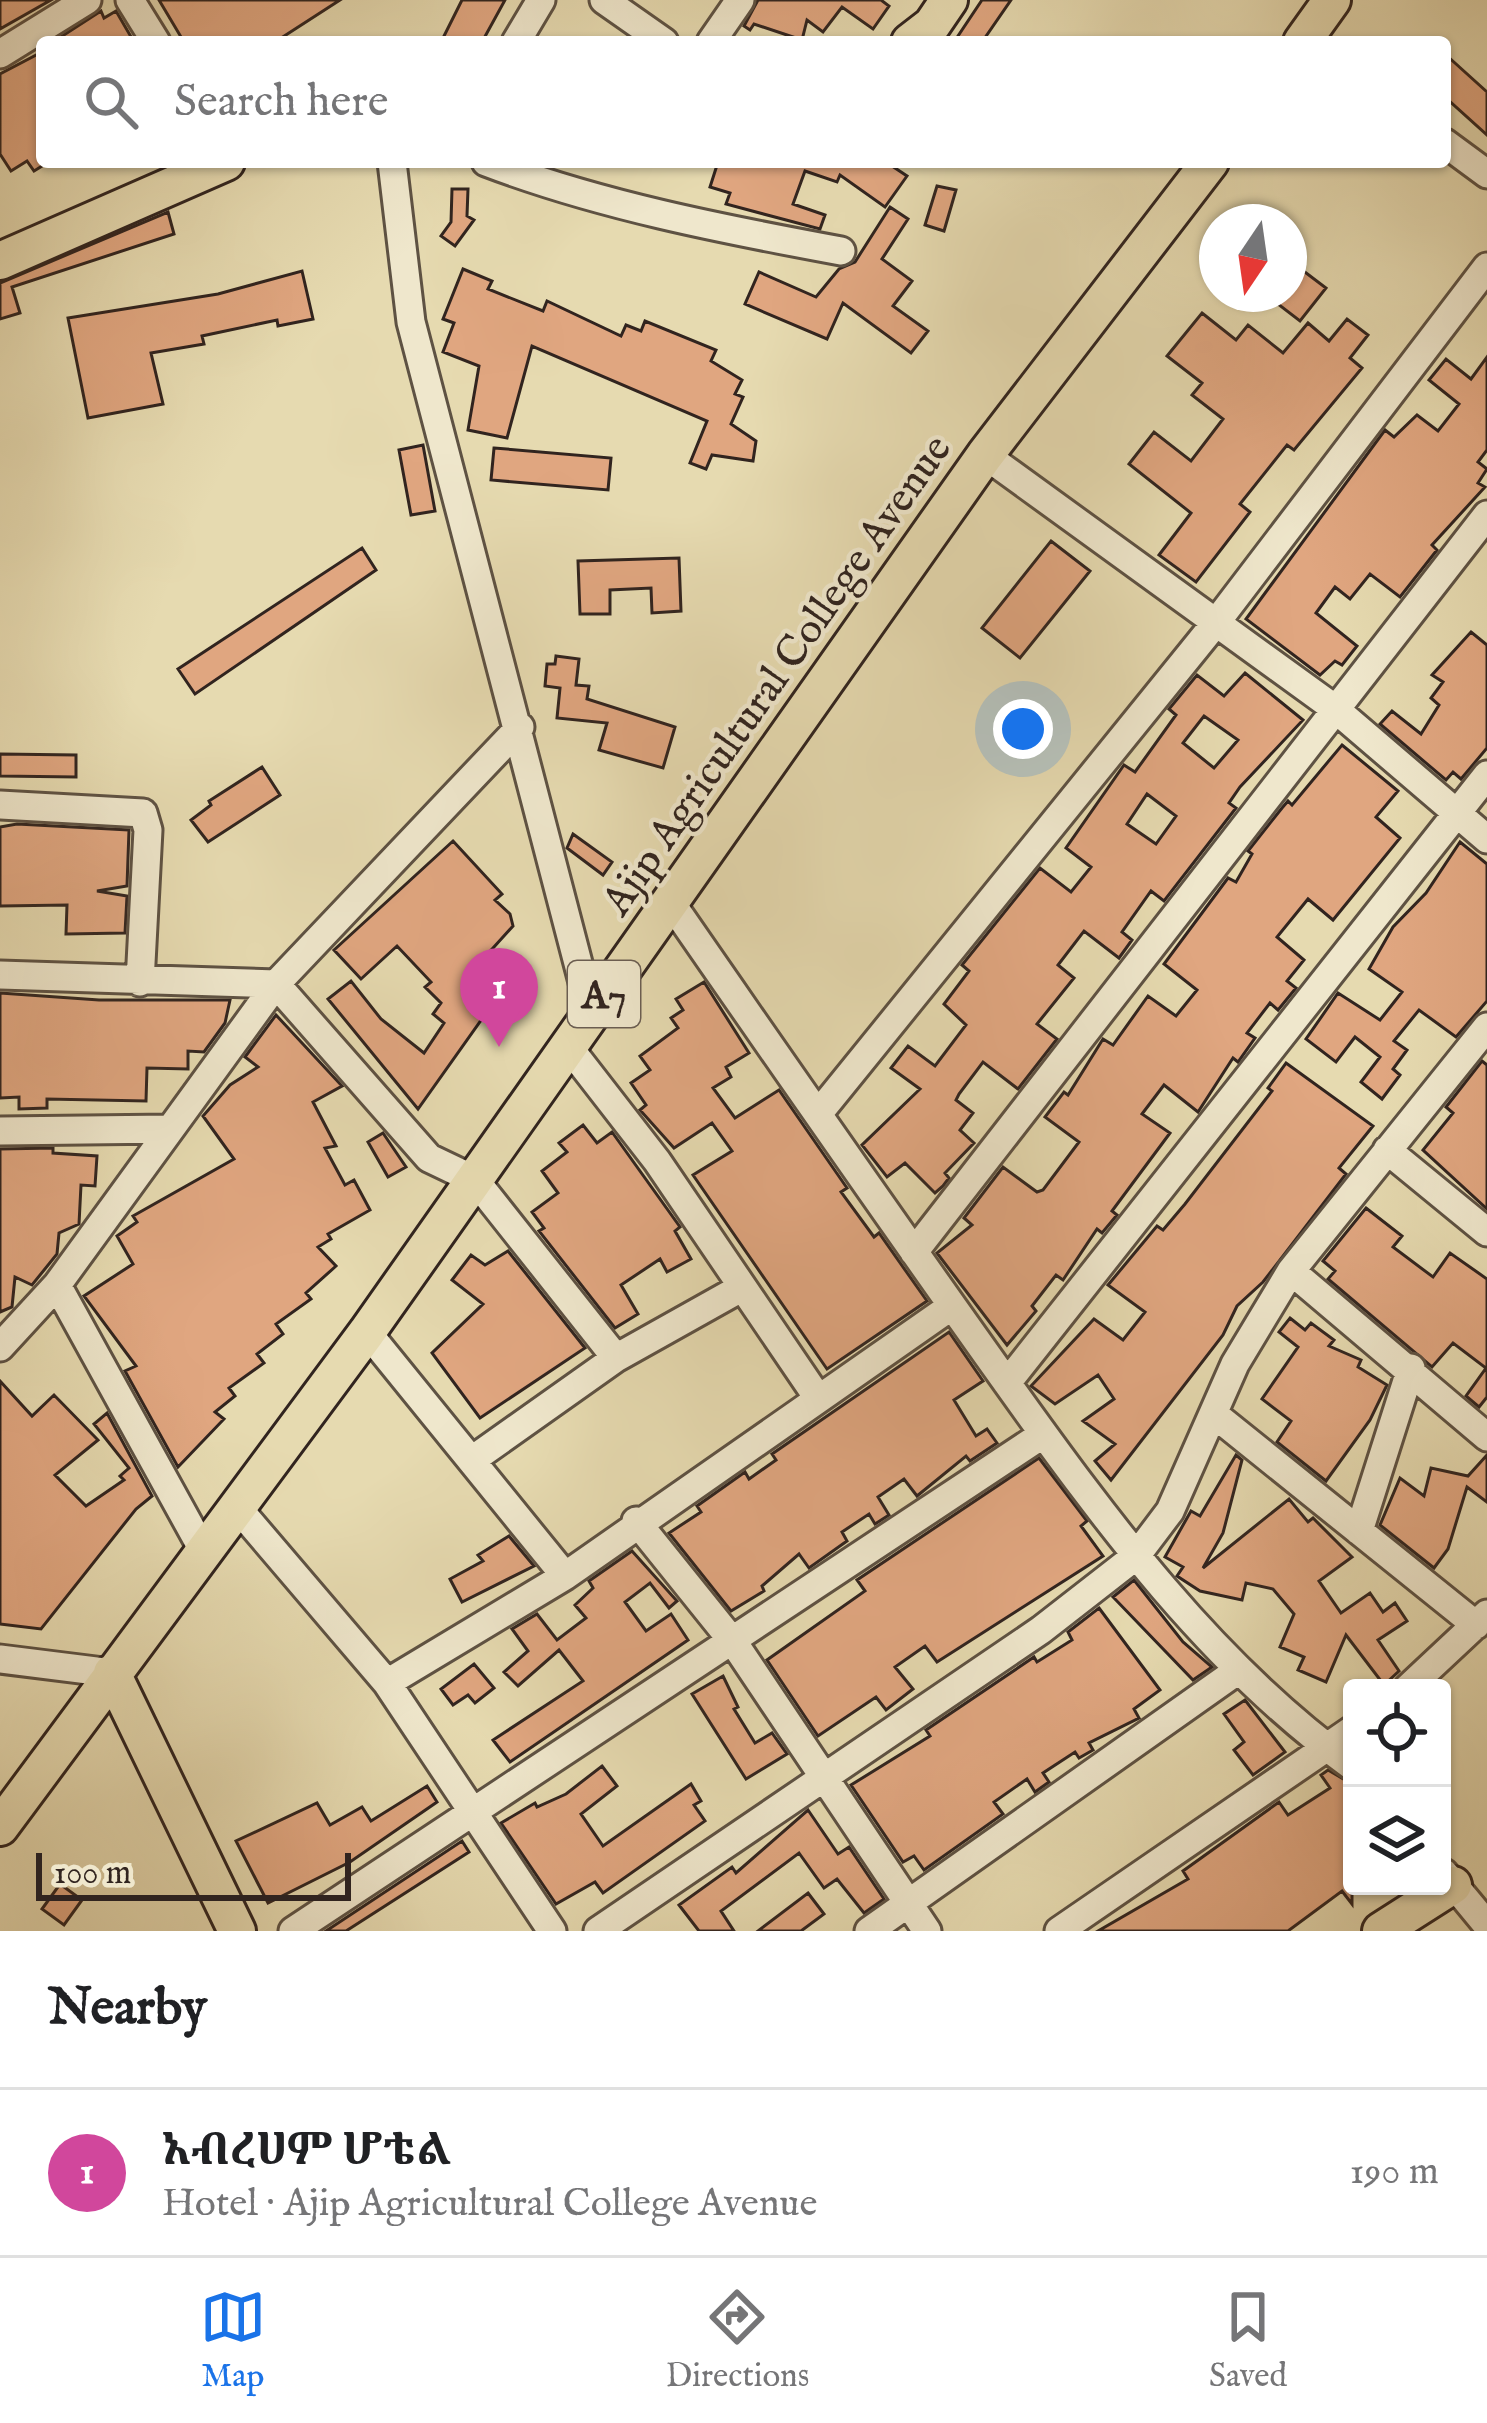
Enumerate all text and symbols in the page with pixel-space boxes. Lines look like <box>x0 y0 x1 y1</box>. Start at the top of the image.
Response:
search box <box>36 36 1451 168</box>
icon: search <box>78 69 144 135</box>
text: Search here <box>174 74 388 131</box>
north arrow <box>1199 204 1307 312</box>
street label: Ajip Agricultural College Avenue <box>591 425 964 928</box>
your location <box>993 699 1053 759</box>
pin: 1 <box>460 948 538 1047</box>
road number: A7 <box>568 961 640 1027</box>
map controls <box>1343 1679 1451 1895</box>
button: locate <box>1343 1679 1451 1787</box>
button: layers <box>1343 1787 1451 1895</box>
scale bar <box>36 1847 351 1900</box>
text: 100 m <box>54 1853 131 1895</box>
text: Nearby <box>48 1977 207 2042</box>
text: አብረሀም ሆቴል <box>162 2123 451 2180</box>
text: 1 <box>80 2148 94 2197</box>
text: 190 m <box>1350 2148 1439 2197</box>
text: Hotel · Ajip Agricultural College Avenue <box>162 2180 817 2229</box>
tab: Map <box>200 2284 266 2398</box>
tab: Directions <box>666 2284 809 2398</box>
tab: Saved <box>1209 2284 1287 2398</box>

